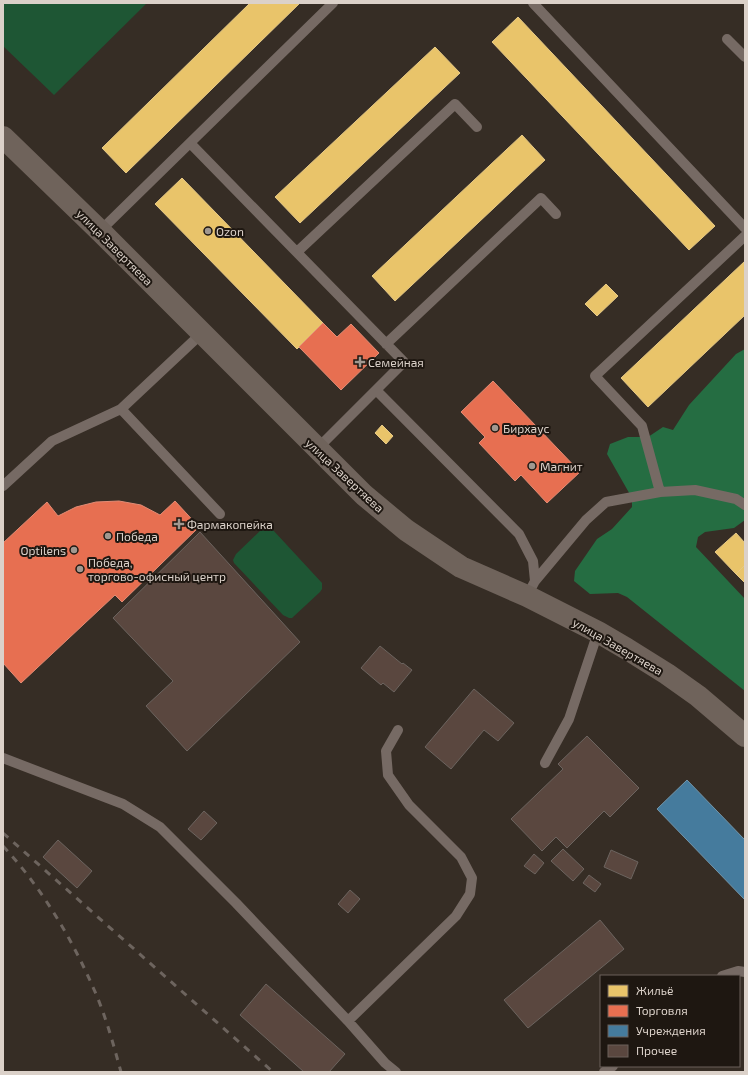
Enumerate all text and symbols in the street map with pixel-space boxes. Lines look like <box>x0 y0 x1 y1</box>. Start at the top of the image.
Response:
street label: улица Завертяева <box>73 206 156 289</box>
place label: Ozon <box>216 224 244 238</box>
marker: Ozon <box>203 226 213 236</box>
place label: Семейная <box>368 355 424 369</box>
marker: Семейная <box>355 357 365 367</box>
place label: Бирхаус <box>503 421 550 436</box>
marker: Бирхаус <box>490 423 500 433</box>
street label: улица Завертяева <box>302 435 387 516</box>
place label: Магнит <box>540 459 583 473</box>
marker: Магнит <box>527 461 537 471</box>
place label: Фармакопейка <box>187 517 273 531</box>
marker: Фармакопейка <box>174 519 184 529</box>
place label: Победа <box>116 529 158 543</box>
marker: Победа <box>103 531 113 541</box>
place label: Optilens <box>20 543 66 557</box>
marker: Optilens <box>69 545 79 555</box>
place label: Победа, торгово-офисный центр <box>88 555 226 583</box>
marker: Победа, торгово-офисный центр <box>75 564 85 574</box>
street label: улица Завертяева <box>570 615 666 678</box>
legend <box>600 975 740 1067</box>
text: Жильё <box>636 983 673 997</box>
text: Торговля <box>636 1003 688 1017</box>
text: Учреждения <box>636 1023 706 1037</box>
text: Прочее <box>636 1043 677 1057</box>

